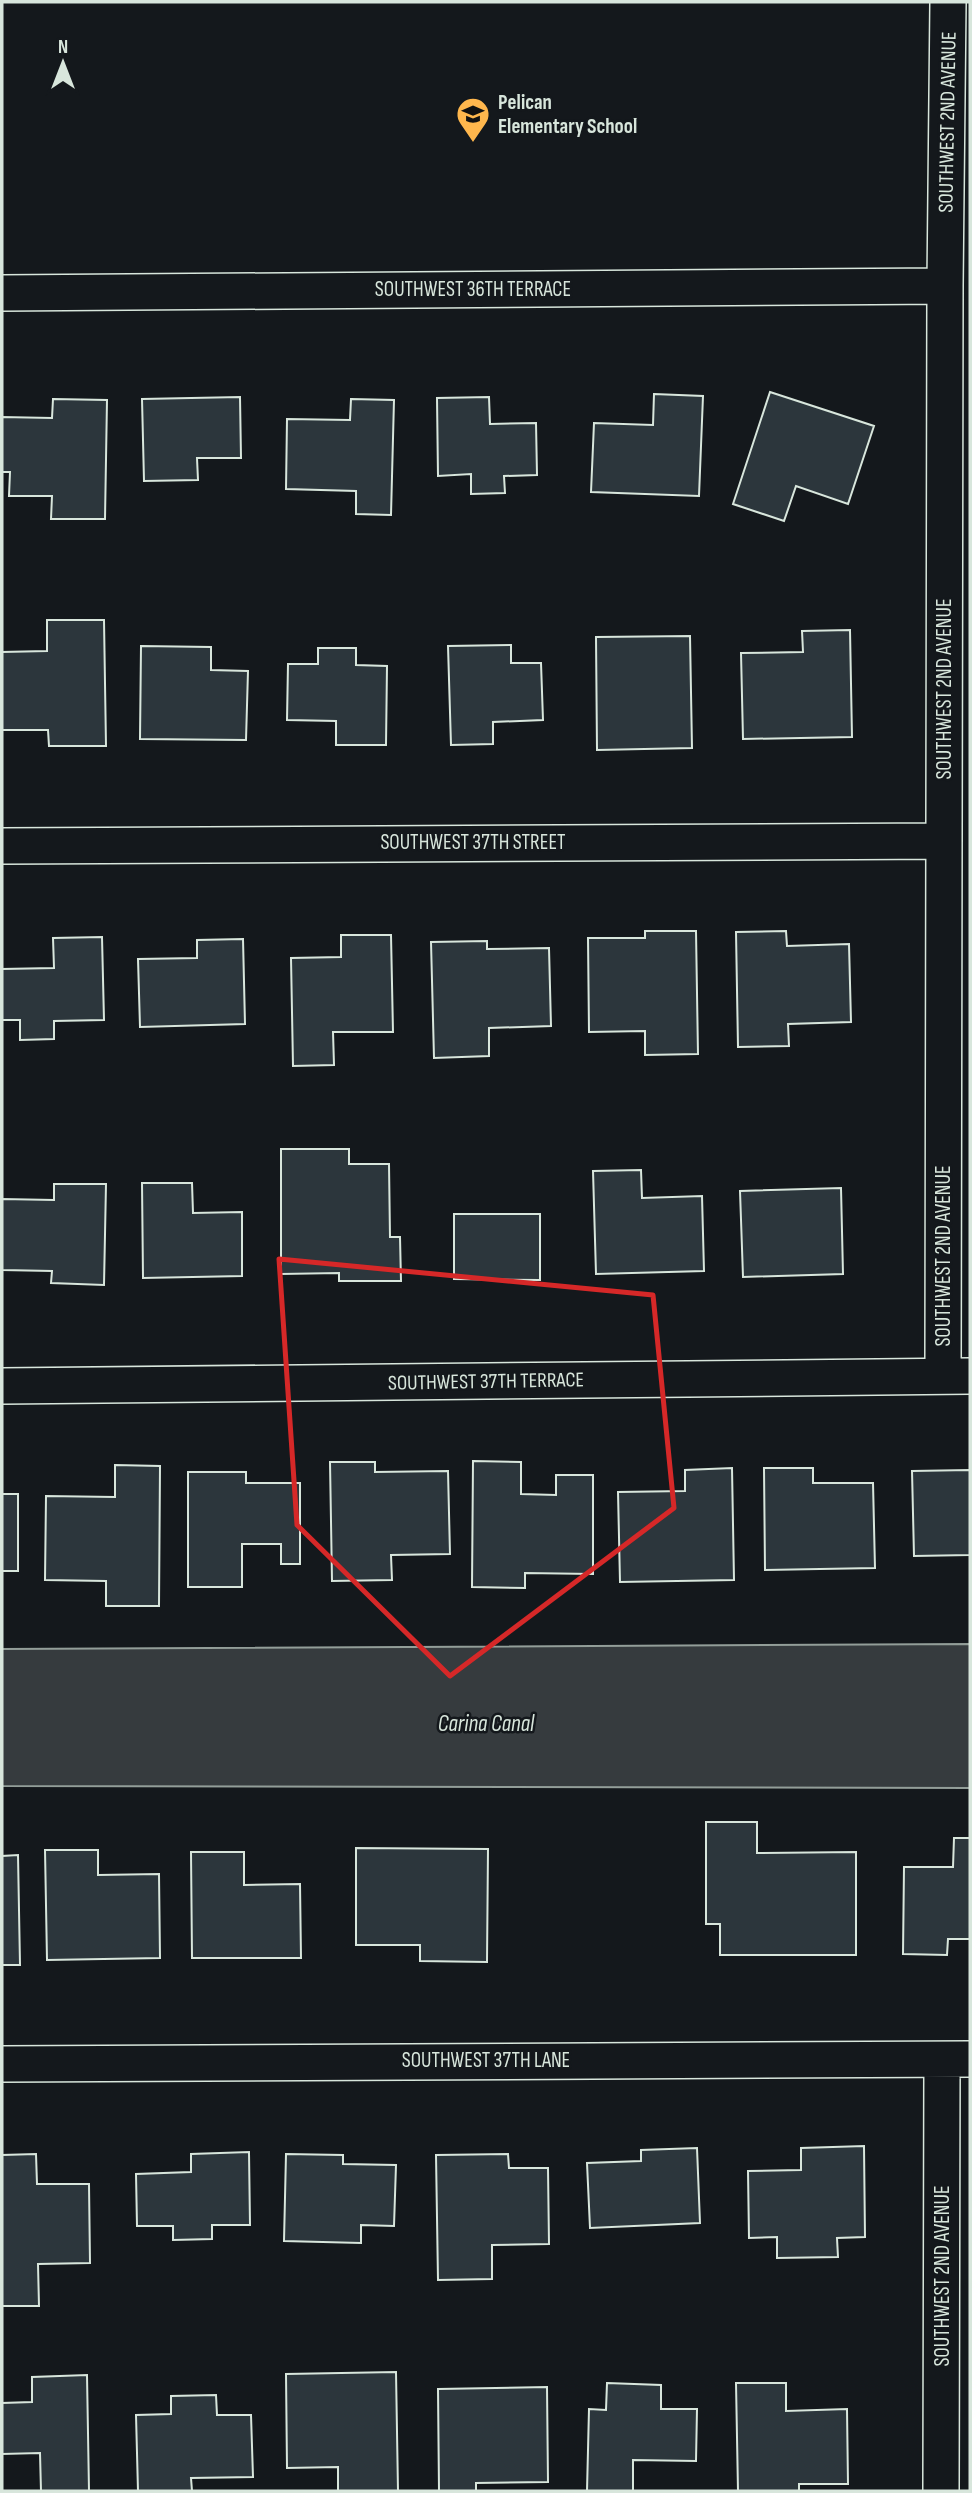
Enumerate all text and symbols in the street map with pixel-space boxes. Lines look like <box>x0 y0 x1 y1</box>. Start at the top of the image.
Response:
north arrow <box>28 28 98 98</box>
street label: SOUTHWEST 2ND AVENUE <box>933 31 962 213</box>
text: N <box>58 36 68 59</box>
place label: Pelican Elementary School <box>498 90 637 139</box>
school or university icon: Pelican Elementary School <box>454 95 492 144</box>
street label: SOUTHWEST 36TH TERRACE <box>375 277 571 302</box>
street label: SOUTHWEST 2ND AVENUE <box>932 598 957 780</box>
street label: SOUTHWEST 37TH STREET <box>380 830 566 855</box>
street label: SOUTHWEST 2ND AVENUE <box>931 1165 956 1347</box>
street label: SOUTHWEST 37TH TERRACE <box>388 1367 584 1396</box>
water label: Carina Canal <box>438 1710 535 1738</box>
street label: SOUTHWEST 37TH LANE <box>402 2048 570 2073</box>
street label: SOUTHWEST 2ND AVENUE <box>930 2185 955 2367</box>

